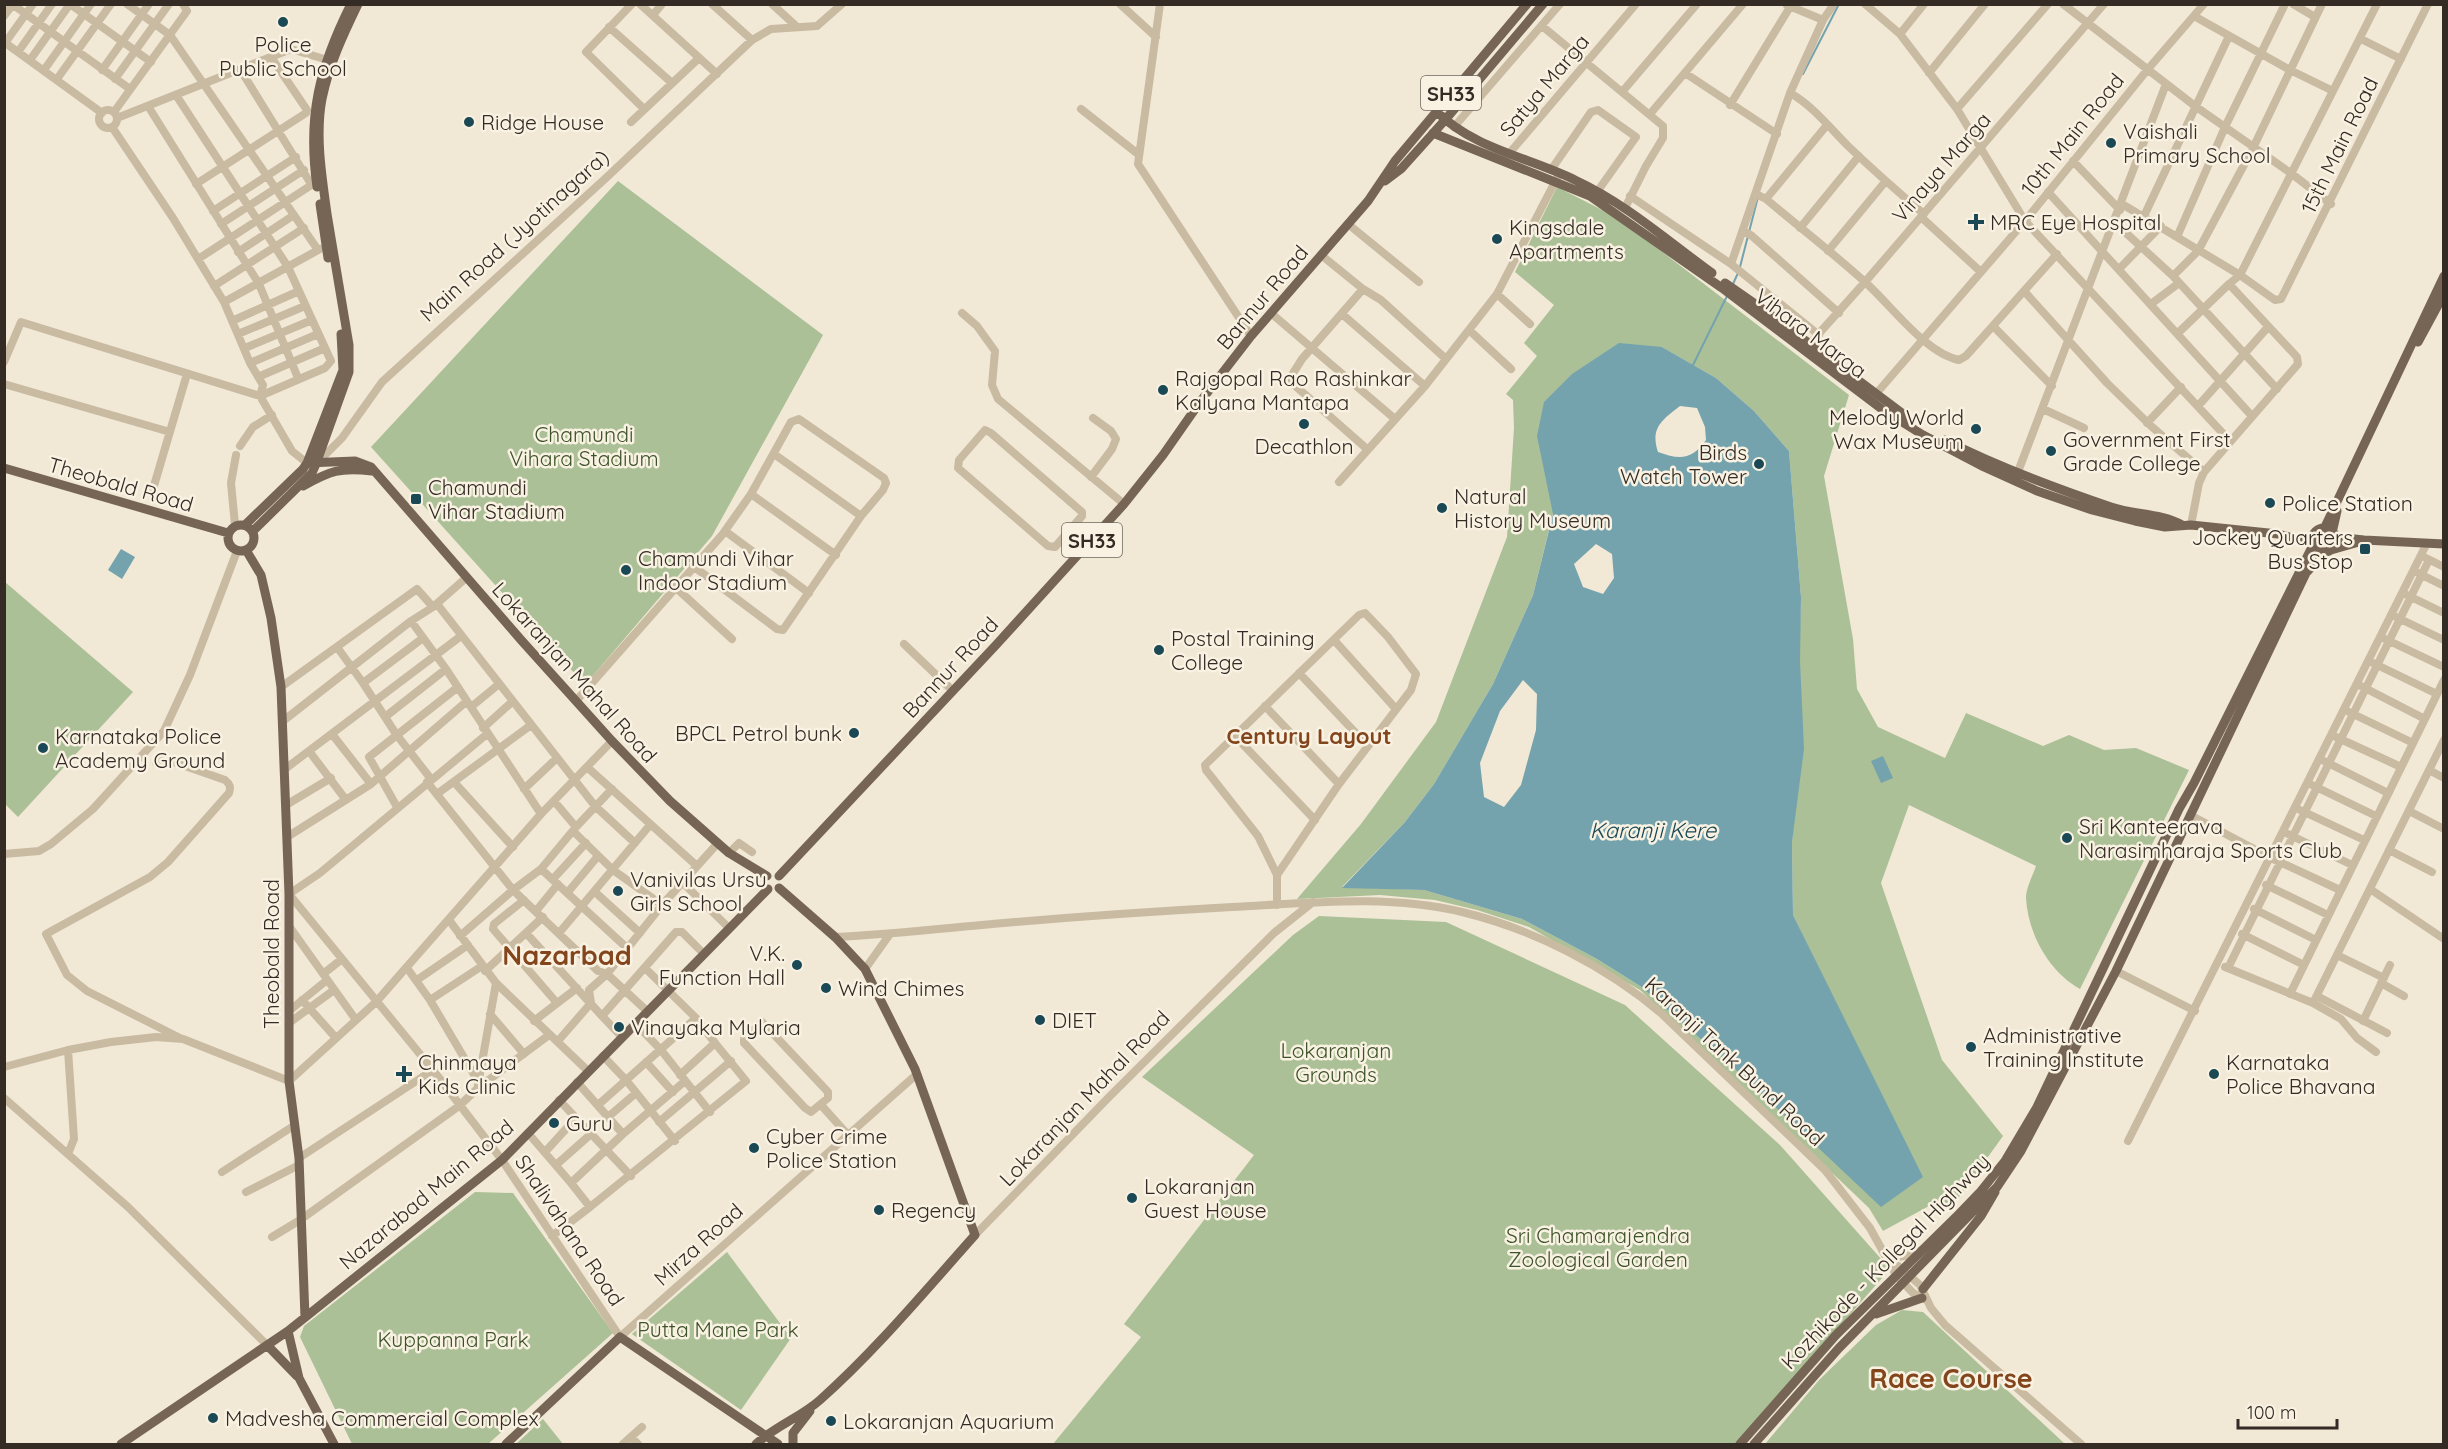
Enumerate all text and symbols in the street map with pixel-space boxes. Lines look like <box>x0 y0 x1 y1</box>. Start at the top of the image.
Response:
marker: Police Public School <box>276 15 290 29</box>
street label: Satya Marga <box>1494 29 1594 141</box>
place label: Police Public School <box>219 31 347 81</box>
street label: 10th Main Road <box>2015 68 2129 200</box>
street label: 15th Main Road <box>2295 73 2383 217</box>
road number: SH33 <box>1421 76 1481 110</box>
street label: Vinaya Marga <box>1886 107 1996 227</box>
place label: Ridge House <box>481 109 604 135</box>
marker: Ridge House <box>462 115 476 129</box>
place label: Vaishali Primary School <box>2123 118 2271 168</box>
marker: Vaishali Primary School <box>2104 136 2118 150</box>
street label: Main Road (Jyotinagara) <box>414 143 614 327</box>
place label: MRC Eye Hospital <box>1990 209 2161 235</box>
marker: MRC Eye Hospital <box>1967 213 1985 231</box>
place label: Kingsdale Apartments <box>1509 214 1624 264</box>
marker: Kingsdale Apartments <box>1490 232 1504 246</box>
street label: Bannur Road <box>1211 239 1313 355</box>
street label: Vihara Marga <box>1750 283 1872 383</box>
place label: Rajgopal Rao Rashinkar Kalyana Mantapa <box>1175 365 1411 415</box>
marker: Rajgopal Rao Rashinkar Kalyana Mantapa <box>1156 383 1170 397</box>
place label: Melody World Wax Museum <box>1829 404 1964 454</box>
marker: Decathlon <box>1297 417 1311 431</box>
park label: Chamundi Vihara Stadium <box>509 421 659 471</box>
marker: Melody World Wax Museum <box>1969 422 1983 436</box>
place label: Government First Grade College <box>2063 426 2231 476</box>
place label: Decathlon <box>1254 433 1354 459</box>
place label: Birds Watch Tower <box>1620 439 1747 489</box>
marker: Government First Grade College <box>2044 444 2058 458</box>
street label: Theobald Road <box>45 451 197 517</box>
marker: Birds Watch Tower <box>1752 457 1766 471</box>
place label: Chamundi Vihar Stadium <box>428 474 565 524</box>
place label: Natural History Museum <box>1454 483 1611 533</box>
place label: Police Station <box>2282 490 2413 516</box>
marker: Chamundi Vihar Stadium <box>409 492 423 506</box>
marker: Police Station <box>2263 496 2277 510</box>
marker: Natural History Museum <box>1435 501 1449 515</box>
road number: SH33 <box>1062 523 1122 557</box>
place label: Jockey Quarters Bus Stop <box>2191 524 2353 574</box>
marker: Jockey Quarters Bus Stop <box>2358 542 2372 556</box>
place label: Chamundi Vihar Indoor Stadium <box>638 545 794 595</box>
marker: Chamundi Vihar Indoor Stadium <box>619 563 633 577</box>
street label: Lokaranjan Mahal Road <box>487 576 663 768</box>
street label: Bannur Road <box>897 611 1003 723</box>
place label: Postal Training College <box>1171 625 1315 675</box>
marker: Postal Training College <box>1152 643 1166 657</box>
place label: BPCL Petrol bunk <box>675 720 842 746</box>
district label: Century Layout <box>1226 722 1392 750</box>
place label: Karnataka Police Academy Ground <box>55 723 225 773</box>
marker: BPCL Petrol bunk <box>847 726 861 740</box>
marker: Karnataka Police Academy Ground <box>36 741 50 755</box>
place label: Sri Kanteerava Narasimharaja Sports Club <box>2079 813 2342 863</box>
water label: Karanji Kere <box>1590 816 1718 844</box>
marker: Sri Kanteerava Narasimharaja Sports Club <box>2060 831 2074 845</box>
place label: Vanivilas Ursu Girls School <box>630 866 767 916</box>
street label: Theobald Road <box>258 879 284 1029</box>
marker: Vanivilas Ursu Girls School <box>611 884 625 898</box>
district label: Nazarbad <box>502 938 632 972</box>
place label: V.K. Function Hall <box>659 940 785 990</box>
marker: V.K. Function Hall <box>790 958 804 972</box>
street label: Karanji Tank Bund Road <box>1640 971 1830 1151</box>
place label: Wind Chimes <box>838 975 964 1001</box>
marker: Wind Chimes <box>819 981 833 995</box>
street label: Lokaranjan Mahal Road <box>993 1005 1175 1191</box>
place label: DIET <box>1052 1007 1097 1033</box>
marker: DIET <box>1033 1013 1047 1027</box>
place label: Vinayaka Mylaria <box>631 1014 801 1040</box>
marker: Vinayaka Mylaria <box>612 1020 626 1034</box>
place label: Administrative Training Institute <box>1983 1022 2144 1072</box>
park label: Lokaranjan Grounds <box>1281 1037 1391 1087</box>
marker: Administrative Training Institute <box>1964 1040 1978 1054</box>
place label: Chinmaya Kids Clinic <box>418 1049 517 1099</box>
place label: Karnataka Police Bhavana <box>2226 1049 2375 1099</box>
marker: Chinmaya Kids Clinic <box>395 1065 413 1083</box>
marker: Karnataka Police Bhavana <box>2207 1067 2221 1081</box>
place label: Guru <box>566 1110 613 1136</box>
street label: Nazarabad Main Road <box>333 1113 519 1275</box>
marker: Guru <box>547 1116 561 1130</box>
place label: Cyber Crime Police Station <box>766 1123 897 1173</box>
marker: Cyber Crime Police Station <box>747 1141 761 1155</box>
street label: Kozhikode - Kollegal Highway <box>1775 1148 1995 1374</box>
street label: Shalivahana Road <box>510 1149 630 1311</box>
place label: Lokaranjan Guest House <box>1144 1173 1267 1223</box>
marker: Lokaranjan Guest House <box>1125 1191 1139 1205</box>
street label: Mirza Road <box>648 1197 748 1291</box>
place label: Regency <box>891 1197 976 1223</box>
marker: Regency <box>872 1203 886 1217</box>
park label: Sri Chamarajendra Zoological Garden <box>1506 1222 1690 1272</box>
park label: Putta Mane Park <box>637 1316 799 1342</box>
park label: Kuppanna Park <box>377 1326 529 1352</box>
district label: Race Course <box>1869 1361 2033 1395</box>
scale bar <box>2238 1392 2337 1430</box>
text: 100 m <box>2247 1401 2296 1424</box>
place label: Madvesha Commercial Complex <box>225 1405 539 1431</box>
place label: Lokaranjan Aquarium <box>843 1408 1054 1434</box>
marker: Madvesha Commercial Complex <box>206 1411 220 1425</box>
marker: Lokaranjan Aquarium <box>824 1414 838 1428</box>

